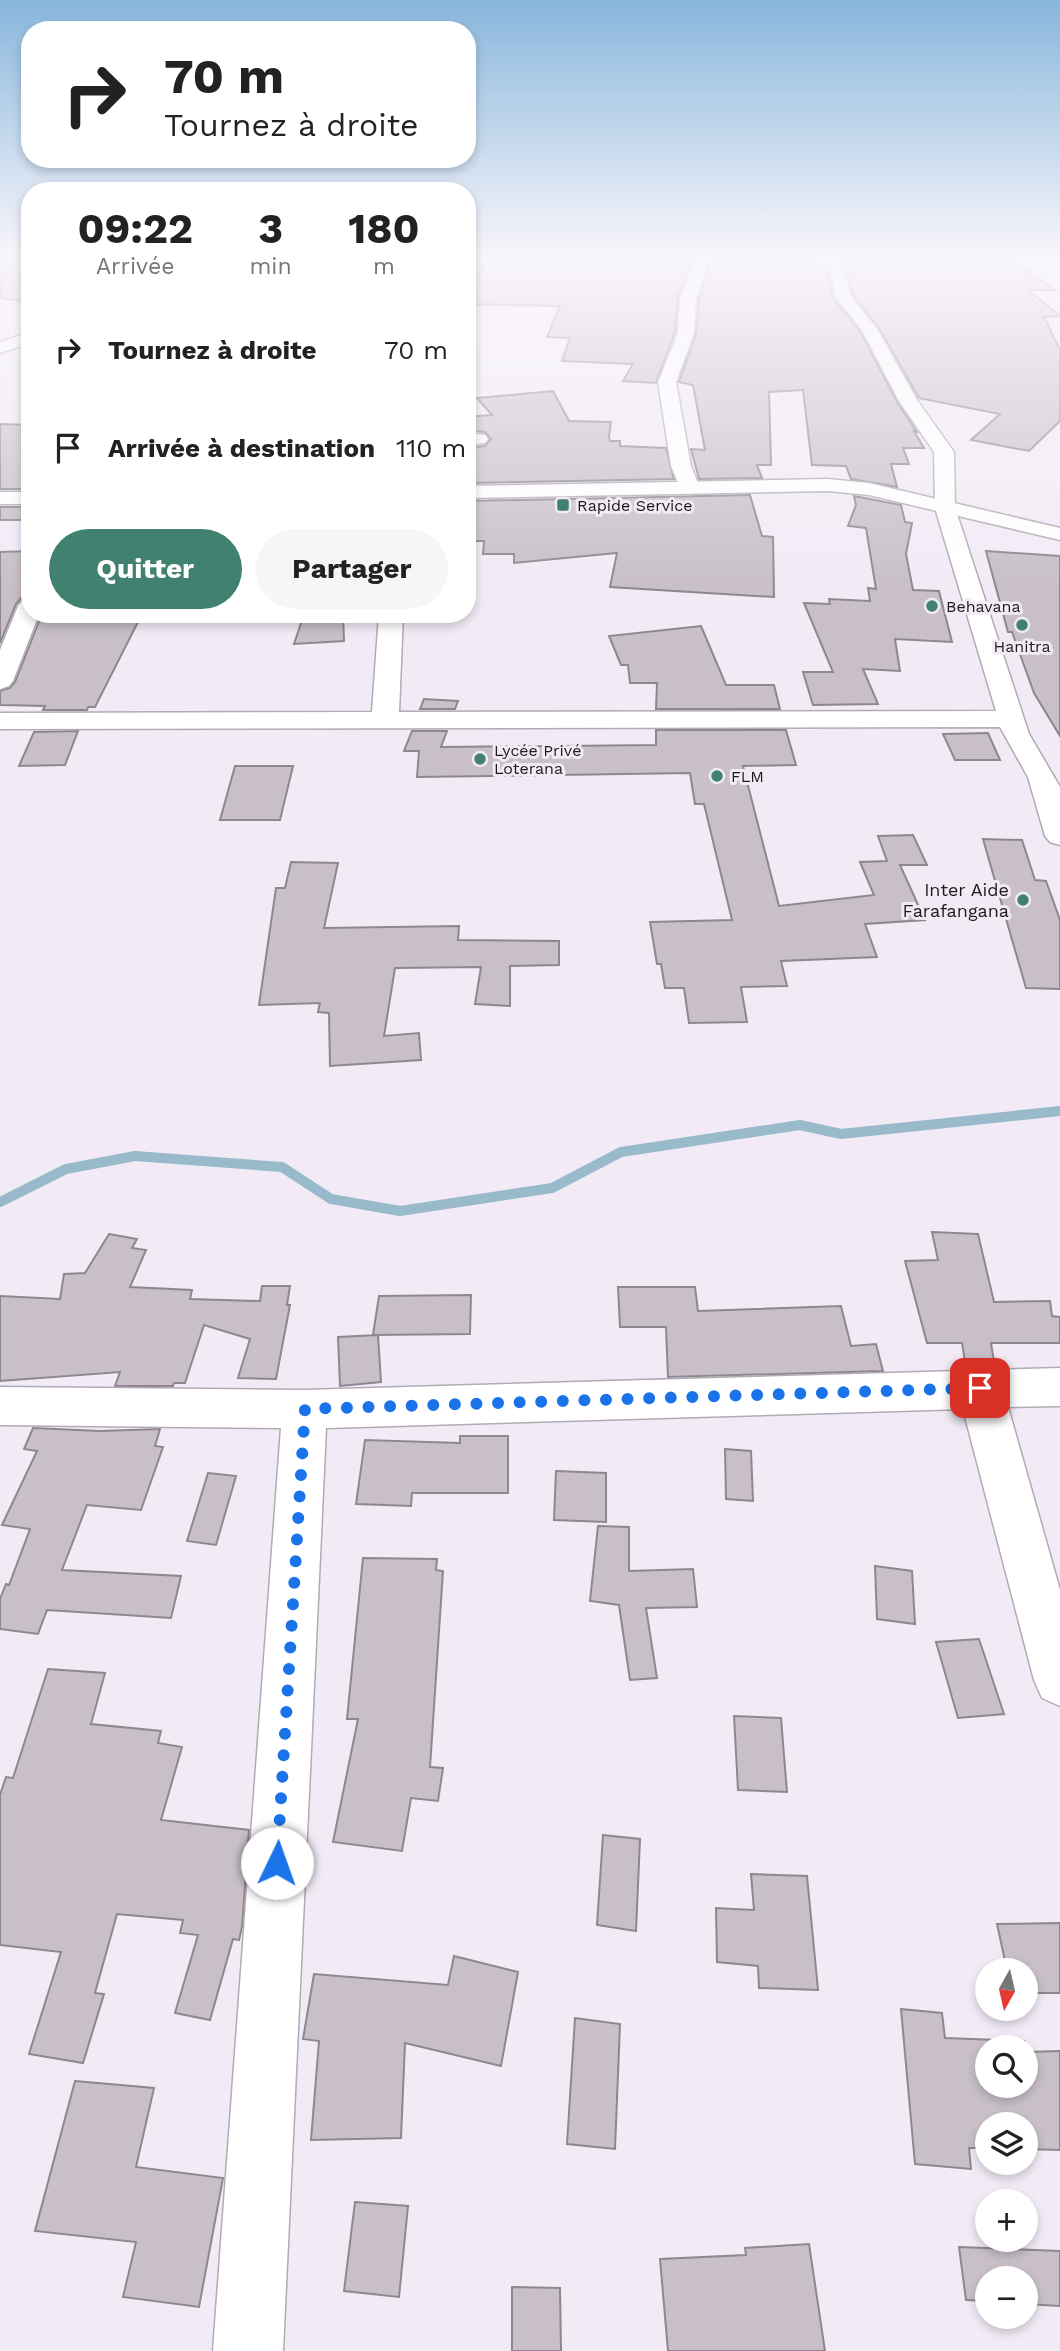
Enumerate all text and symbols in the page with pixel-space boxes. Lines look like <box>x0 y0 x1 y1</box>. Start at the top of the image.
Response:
text: 70 m <box>164 47 284 105</box>
icon: right <box>49 49 140 140</box>
text: Tournez à droite <box>164 106 419 144</box>
text: 09:22 <box>77 204 193 253</box>
text: 3 <box>258 204 283 253</box>
text: 180 <box>348 204 420 253</box>
text: Arrivée <box>96 253 175 280</box>
text: min <box>249 253 292 280</box>
text: m <box>373 253 395 280</box>
icon: right <box>49 331 87 369</box>
text: Tournez à droite <box>108 335 317 365</box>
text: 70 m <box>384 335 448 365</box>
icon: arrive <box>49 429 87 467</box>
text: Arrivée à destination <box>108 433 375 463</box>
text: 110 m <box>396 433 466 463</box>
place label: Rapide Service <box>577 496 693 515</box>
marker: Rapide Service <box>555 497 571 513</box>
button: Quitter <box>49 529 242 609</box>
button: Partager <box>256 529 448 609</box>
place label: Behavana <box>946 597 1021 616</box>
marker: Behavana <box>924 598 940 614</box>
marker: Hanitra <box>1014 617 1030 633</box>
place label: Hanitra <box>994 637 1050 656</box>
place label: Lycée Privé Loterana <box>494 741 581 778</box>
marker: Lycée Privé Loterana <box>472 751 488 767</box>
place label: FLM <box>731 767 764 786</box>
marker: FLM <box>709 768 725 784</box>
place label: Inter Aide Farafangana <box>903 879 1009 921</box>
marker: Inter Aide Farafangana <box>1015 892 1031 908</box>
pin <box>950 1358 1010 1418</box>
icon: arrive <box>961 1369 999 1407</box>
position arrow <box>240 1826 314 1900</box>
north arrow <box>975 1958 1038 2021</box>
map controls <box>975 1958 1038 2329</box>
button: search <box>975 2035 1038 2098</box>
button: layers <box>975 2112 1038 2175</box>
button: + <box>975 2189 1038 2252</box>
button: − <box>975 2266 1038 2329</box>

